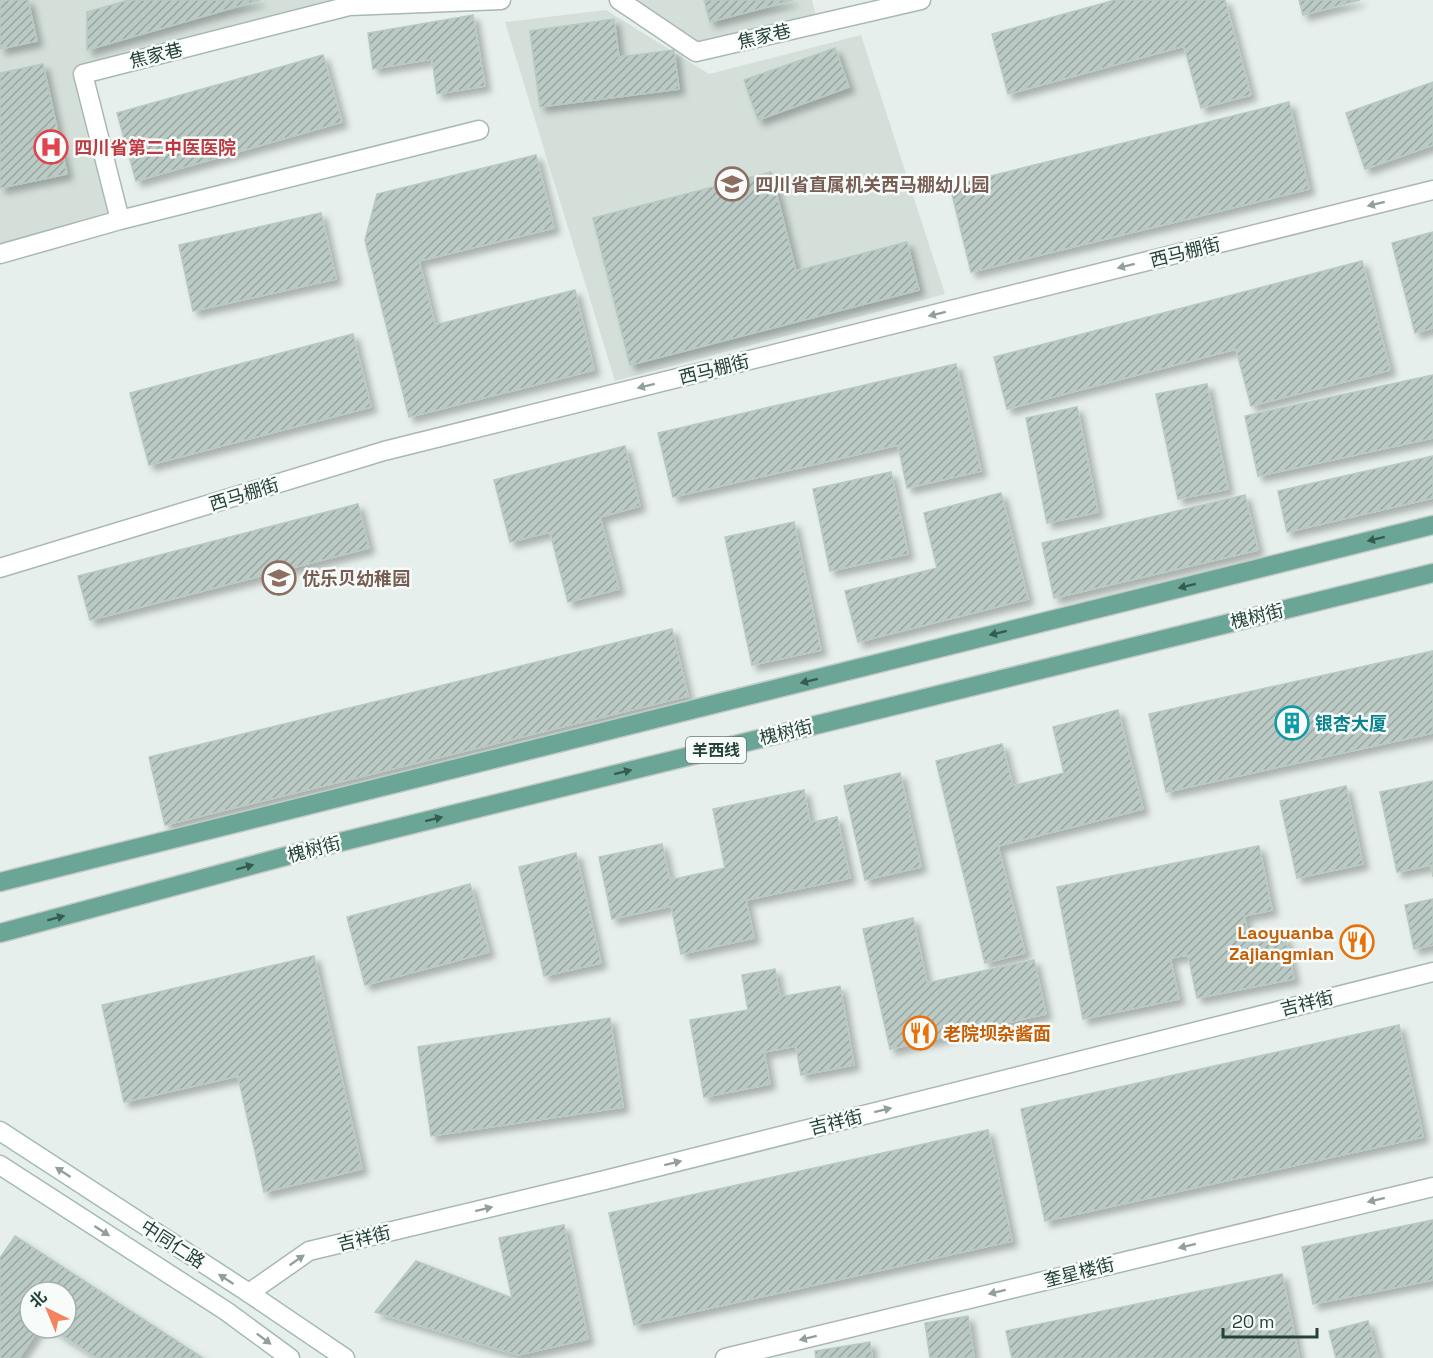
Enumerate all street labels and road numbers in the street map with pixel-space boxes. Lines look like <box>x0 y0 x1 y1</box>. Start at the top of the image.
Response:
street label: 焦家巷 <box>735 19 793 53</box>
street label: 焦家巷 <box>127 37 185 73</box>
street label: 西马棚街 <box>1147 232 1223 272</box>
street label: 西马棚街 <box>676 349 752 389</box>
street label: 西马棚街 <box>206 472 282 516</box>
street label: 槐树街 <box>1228 598 1286 634</box>
street label: 槐树街 <box>757 714 815 750</box>
road number: 羊西线 <box>686 737 746 763</box>
street label: 槐树街 <box>285 831 343 867</box>
street label: 吉祥街 <box>1278 985 1336 1021</box>
street label: 吉祥街 <box>807 1104 865 1140</box>
street label: 中同仁路 <box>137 1215 209 1273</box>
street label: 吉祥街 <box>335 1220 393 1256</box>
street label: 奎星楼街 <box>1041 1252 1117 1292</box>

